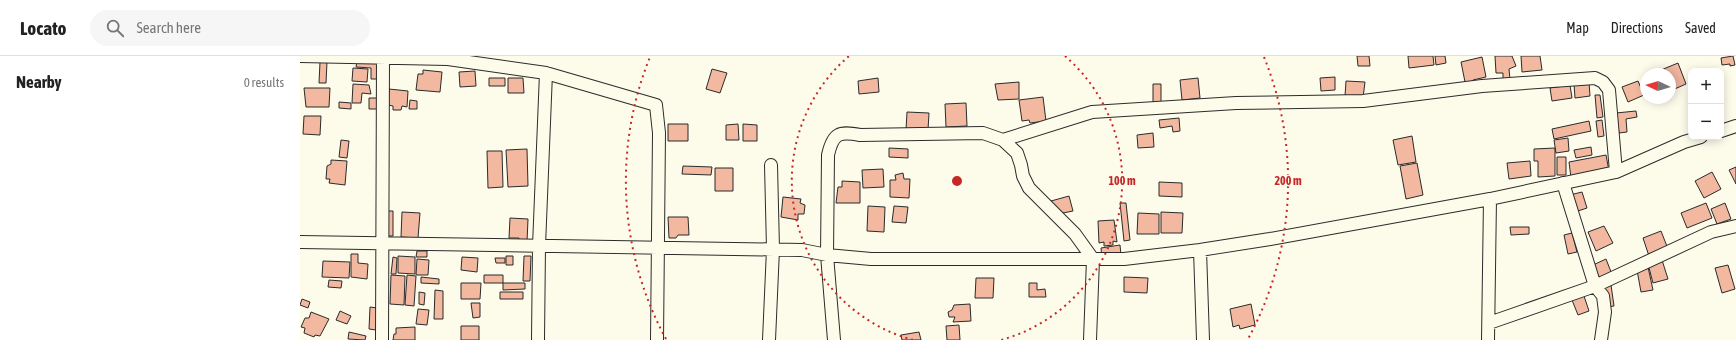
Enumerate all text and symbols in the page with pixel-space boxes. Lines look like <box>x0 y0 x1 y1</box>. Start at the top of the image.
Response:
search box <box>90 10 370 46</box>
text: Locato <box>20 17 66 39</box>
icon: search <box>104 17 126 39</box>
text: Search here <box>136 19 201 36</box>
text: Map <box>1566 20 1589 36</box>
text: Directions <box>1611 20 1663 36</box>
text: Saved <box>1685 20 1716 36</box>
north arrow <box>1640 68 1676 104</box>
map controls <box>1688 68 1724 140</box>
button: + <box>1688 68 1724 104</box>
text: Nearby <box>16 72 62 92</box>
text: 0 results <box>244 75 284 90</box>
button: − <box>1688 104 1724 140</box>
centre of rings <box>950 174 964 188</box>
text: 100 m <box>1108 174 1136 188</box>
text: 200 m <box>1274 174 1302 188</box>

